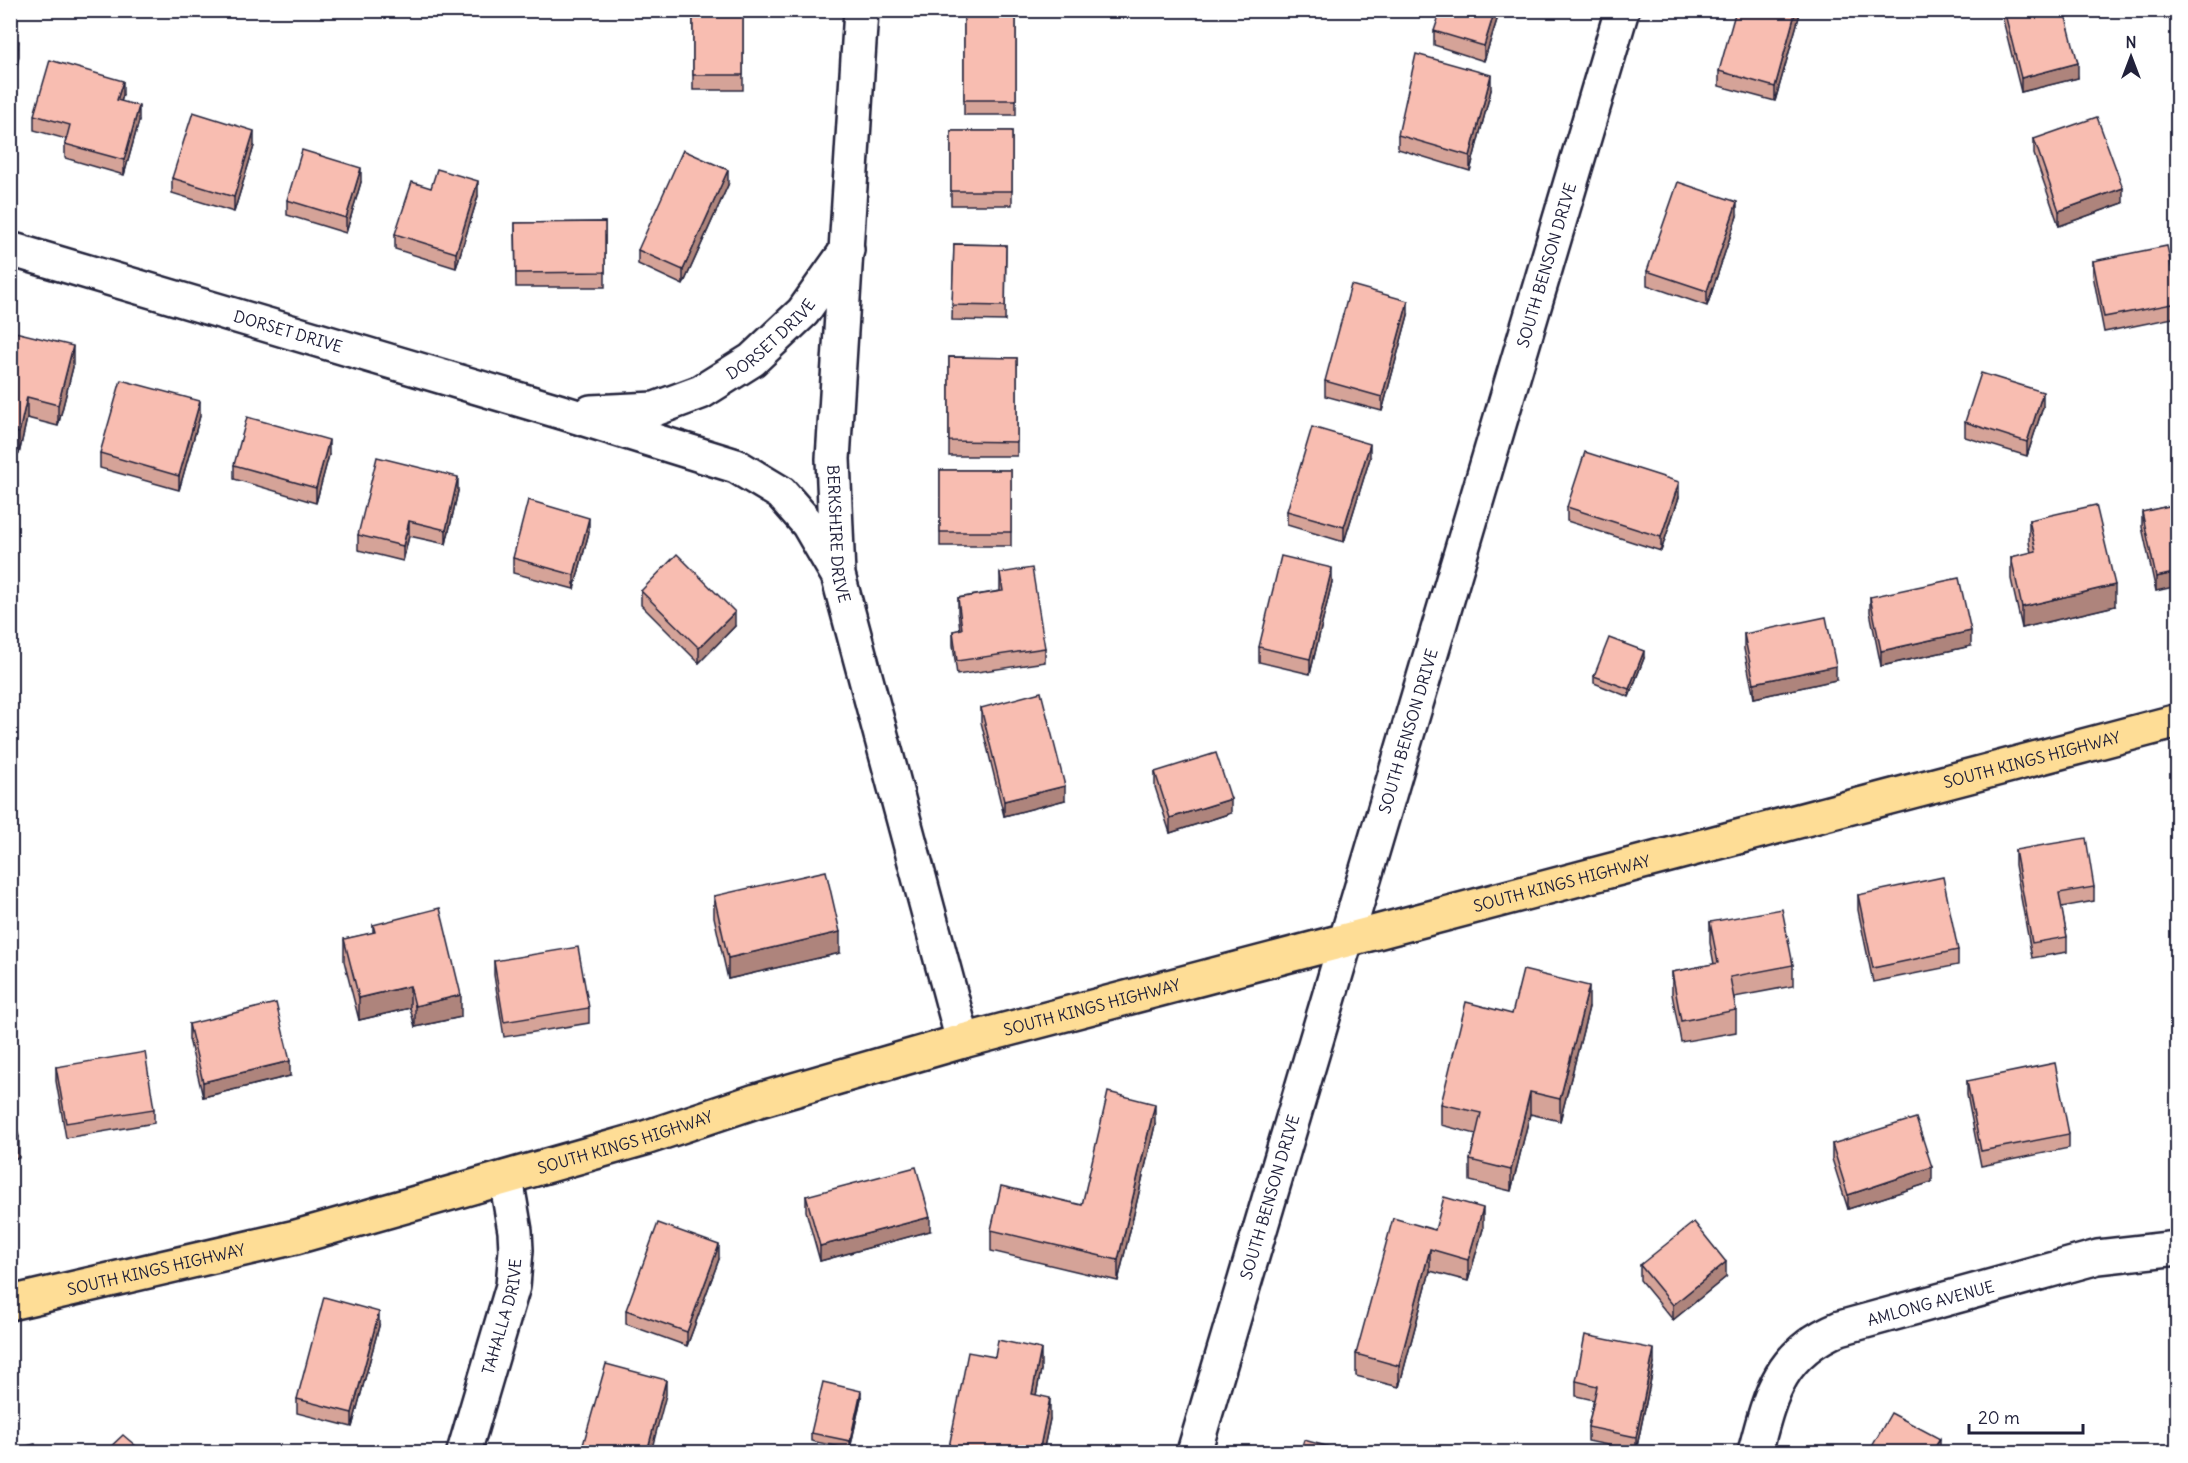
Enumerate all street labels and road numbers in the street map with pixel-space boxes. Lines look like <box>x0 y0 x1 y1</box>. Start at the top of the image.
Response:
street label: SOUTH BENSON DRIVE <box>1512 180 1580 350</box>
street label: DORSET DRIVE <box>723 295 819 384</box>
street label: DORSET DRIVE <box>231 306 345 357</box>
street label: BERKSHIRE DRIVE <box>823 464 855 605</box>
street label: SOUTH BENSON DRIVE <box>1374 646 1442 816</box>
street label: SOUTH KINGS HIGHWAY <box>1941 727 2122 792</box>
street label: SOUTH KINGS HIGHWAY <box>1471 850 1652 916</box>
street label: SOUTH KINGS HIGHWAY <box>1001 974 1183 1040</box>
street label: SOUTH KINGS HIGHWAY <box>535 1106 715 1178</box>
street label: SOUTH BENSON DRIVE <box>1236 1112 1304 1282</box>
street label: SOUTH KINGS HIGHWAY <box>65 1239 247 1299</box>
street label: TAHALLA DRIVE <box>477 1258 525 1377</box>
street label: AMLONG AVENUE <box>1865 1276 1996 1330</box>

